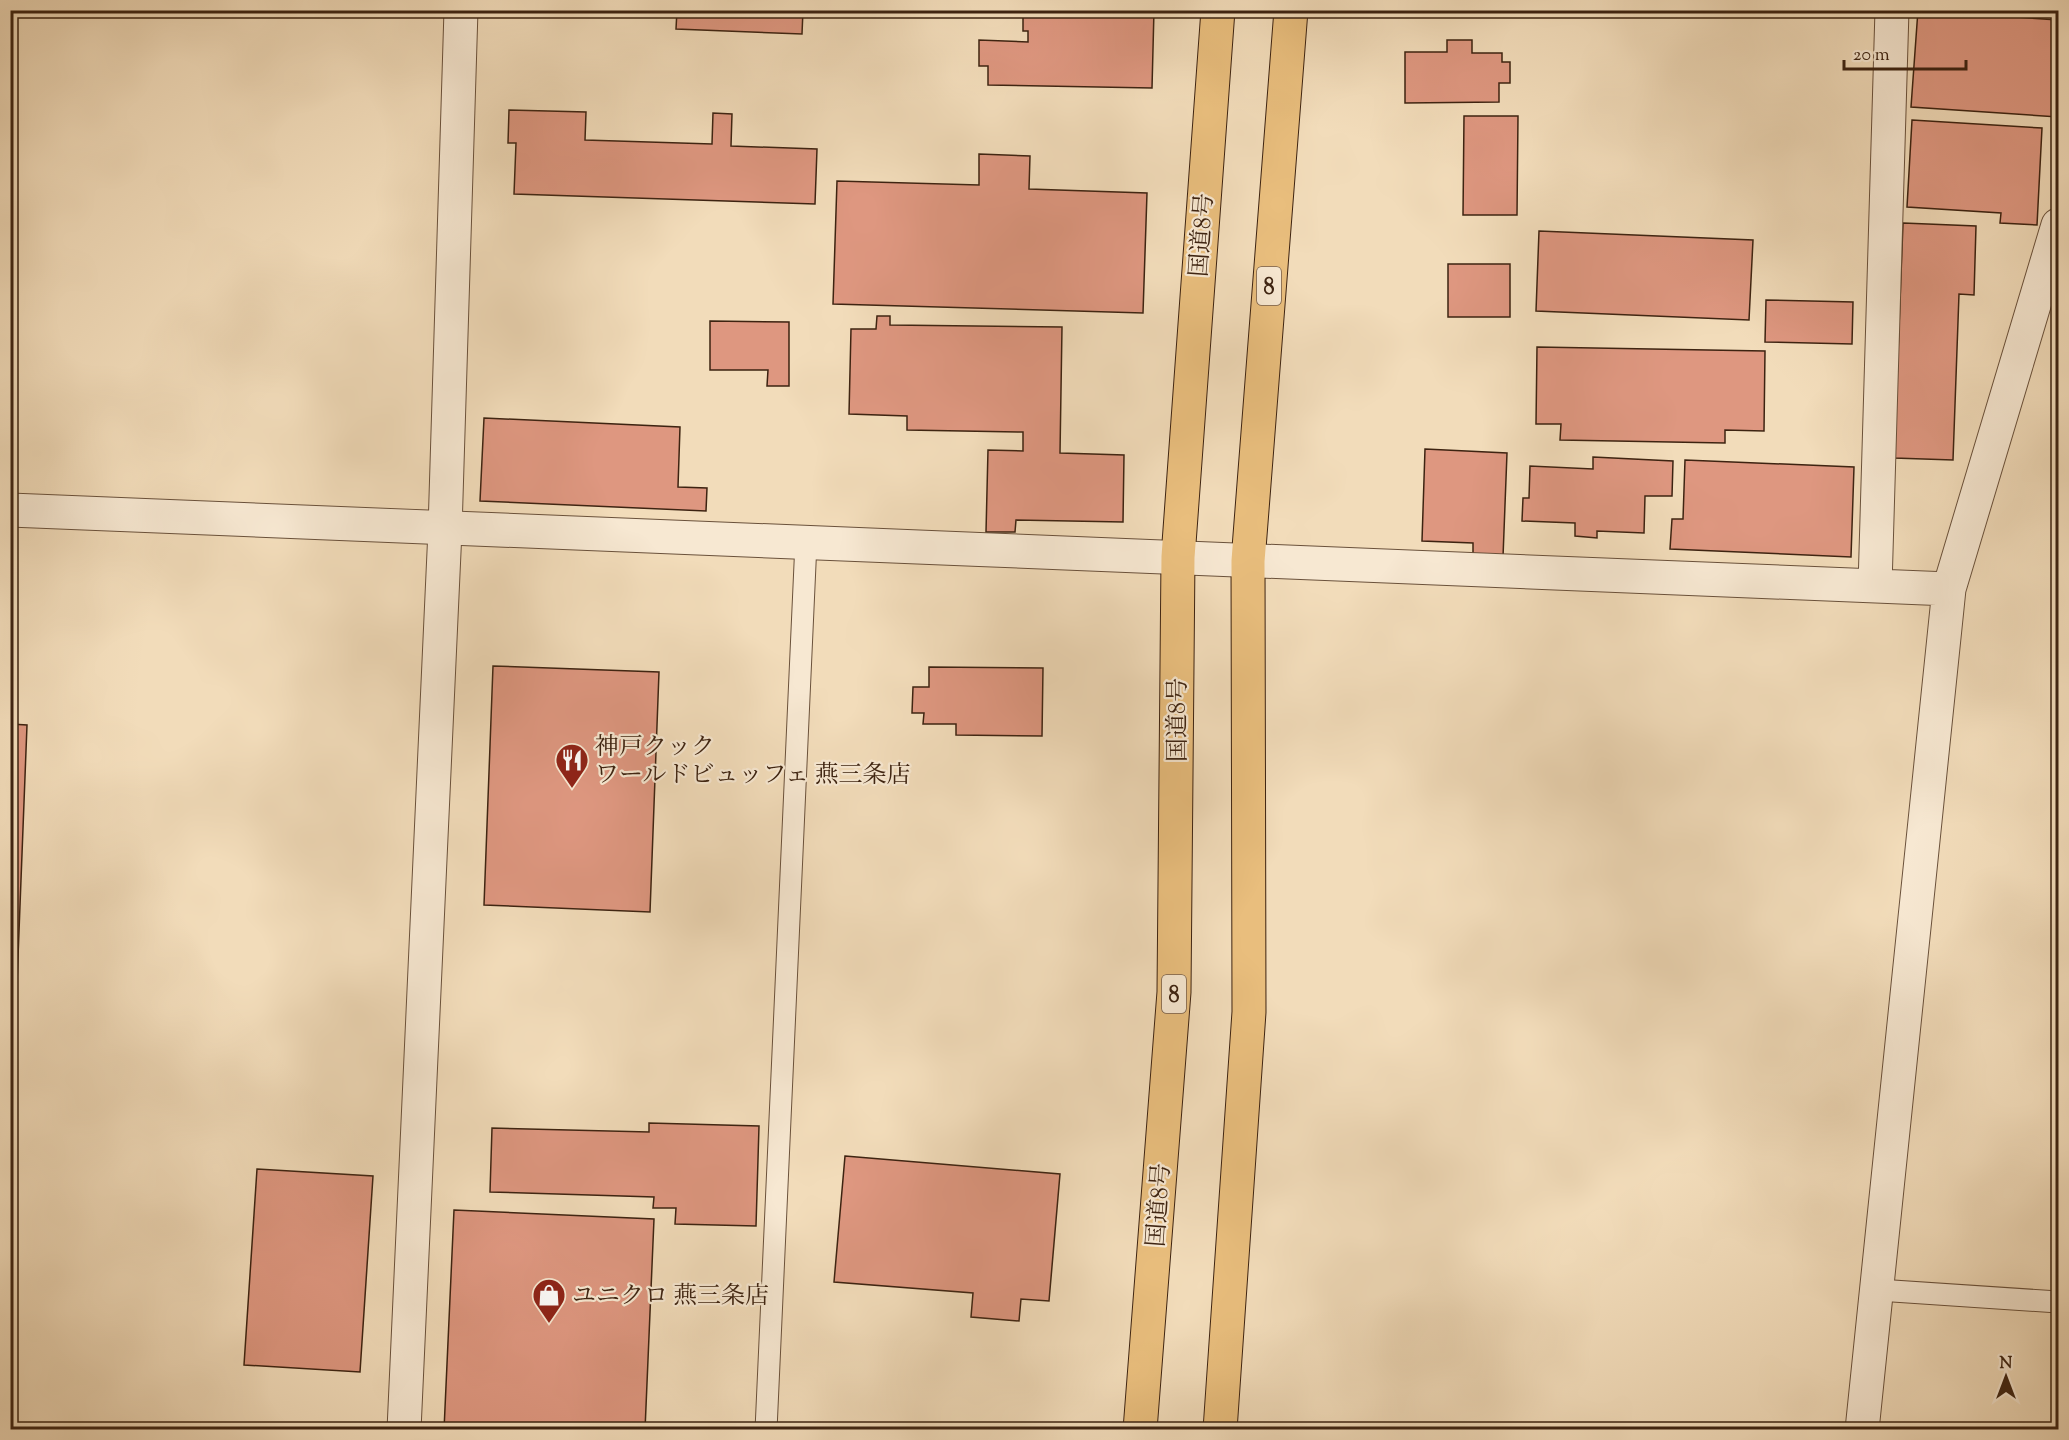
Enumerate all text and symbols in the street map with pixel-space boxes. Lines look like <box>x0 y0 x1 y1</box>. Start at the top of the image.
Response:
scale bar <box>1844 33 1966 71</box>
text: 20 m <box>1853 43 1890 69</box>
street label: 国道8号 <box>1183 192 1223 278</box>
road number: 8 <box>1257 267 1281 305</box>
street label: 国道8号 <box>1162 678 1196 762</box>
place label: 神戸クック ワールドビュッフェ 燕三条店 <box>595 731 910 793</box>
restaurant icon: 神戸クック ワールドビュッフェ 燕三条店 <box>554 742 590 789</box>
road number: 8 <box>1162 975 1186 1013</box>
street label: 国道8号 <box>1140 1162 1180 1248</box>
shop icon: ユニクロ 燕三条店 <box>531 1277 567 1324</box>
place label: ユニクロ 燕三条店 <box>572 1280 769 1314</box>
north arrow <box>1976 1347 2036 1407</box>
text: N <box>2000 1353 2013 1376</box>

